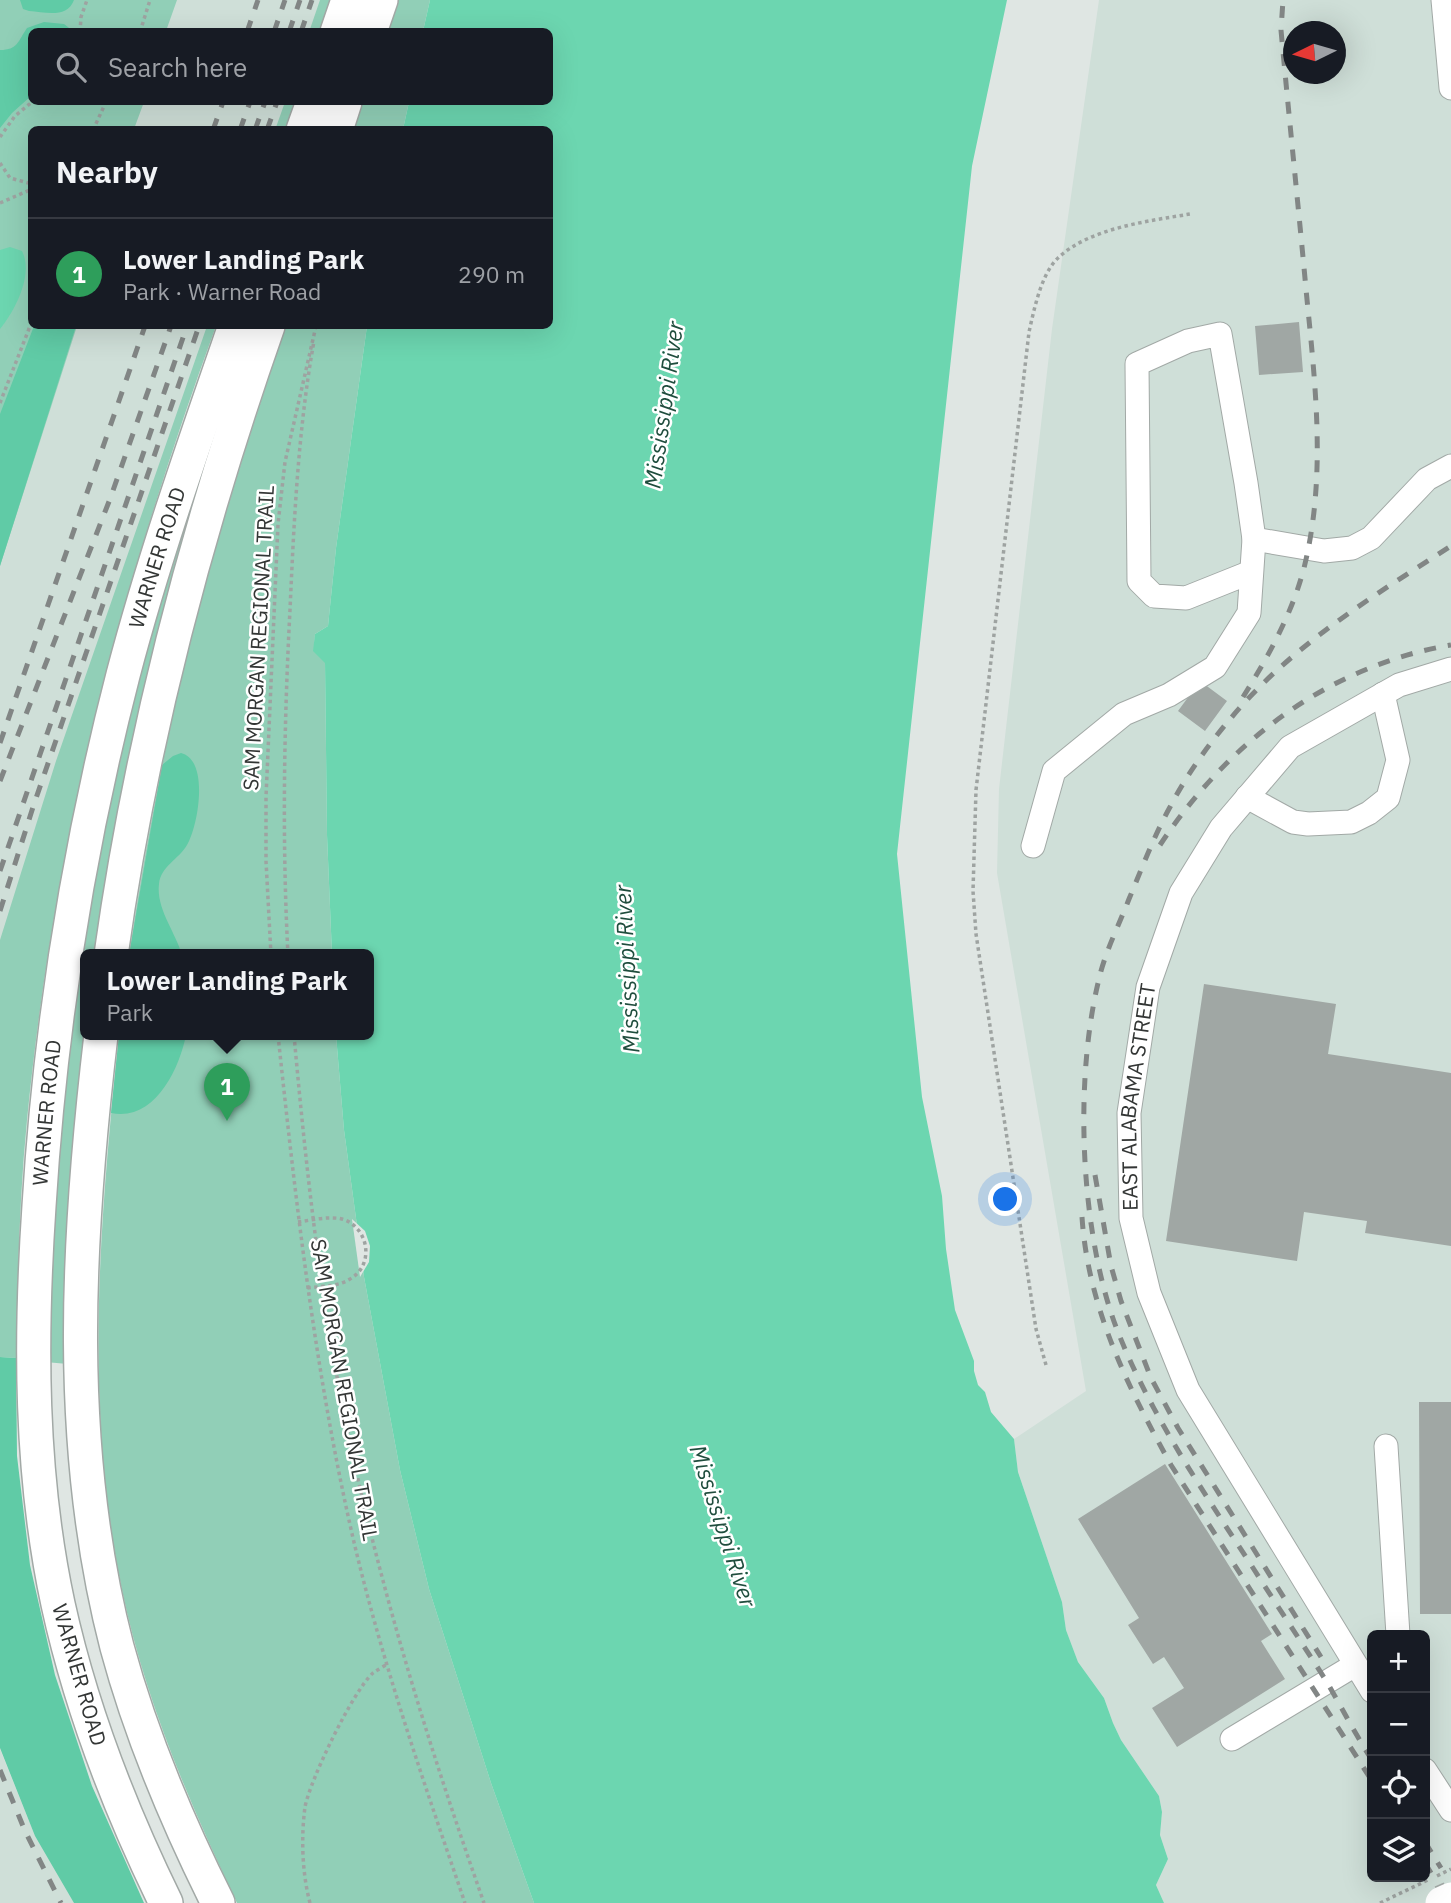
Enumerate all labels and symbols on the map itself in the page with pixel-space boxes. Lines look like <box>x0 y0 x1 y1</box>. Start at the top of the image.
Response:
north arrow <box>1283 21 1346 84</box>
water label: Mississippi River <box>636 319 690 490</box>
street label: WARNER ROAD <box>122 483 192 631</box>
street label: SAM MORGAN REGIONAL TRAIL <box>236 485 280 791</box>
water label: Mississippi River <box>607 883 645 1054</box>
street label: EAST ALABAMA STREET <box>1113 981 1161 1211</box>
street label: WARNER ROAD <box>25 1038 67 1187</box>
pin: 1 <box>204 1063 250 1121</box>
your location <box>988 1182 1022 1216</box>
street label: SAM MORGAN REGIONAL TRAIL <box>305 1237 385 1543</box>
water label: Mississippi River <box>684 1441 764 1611</box>
street label: WARNER ROAD <box>46 1601 114 1749</box>

